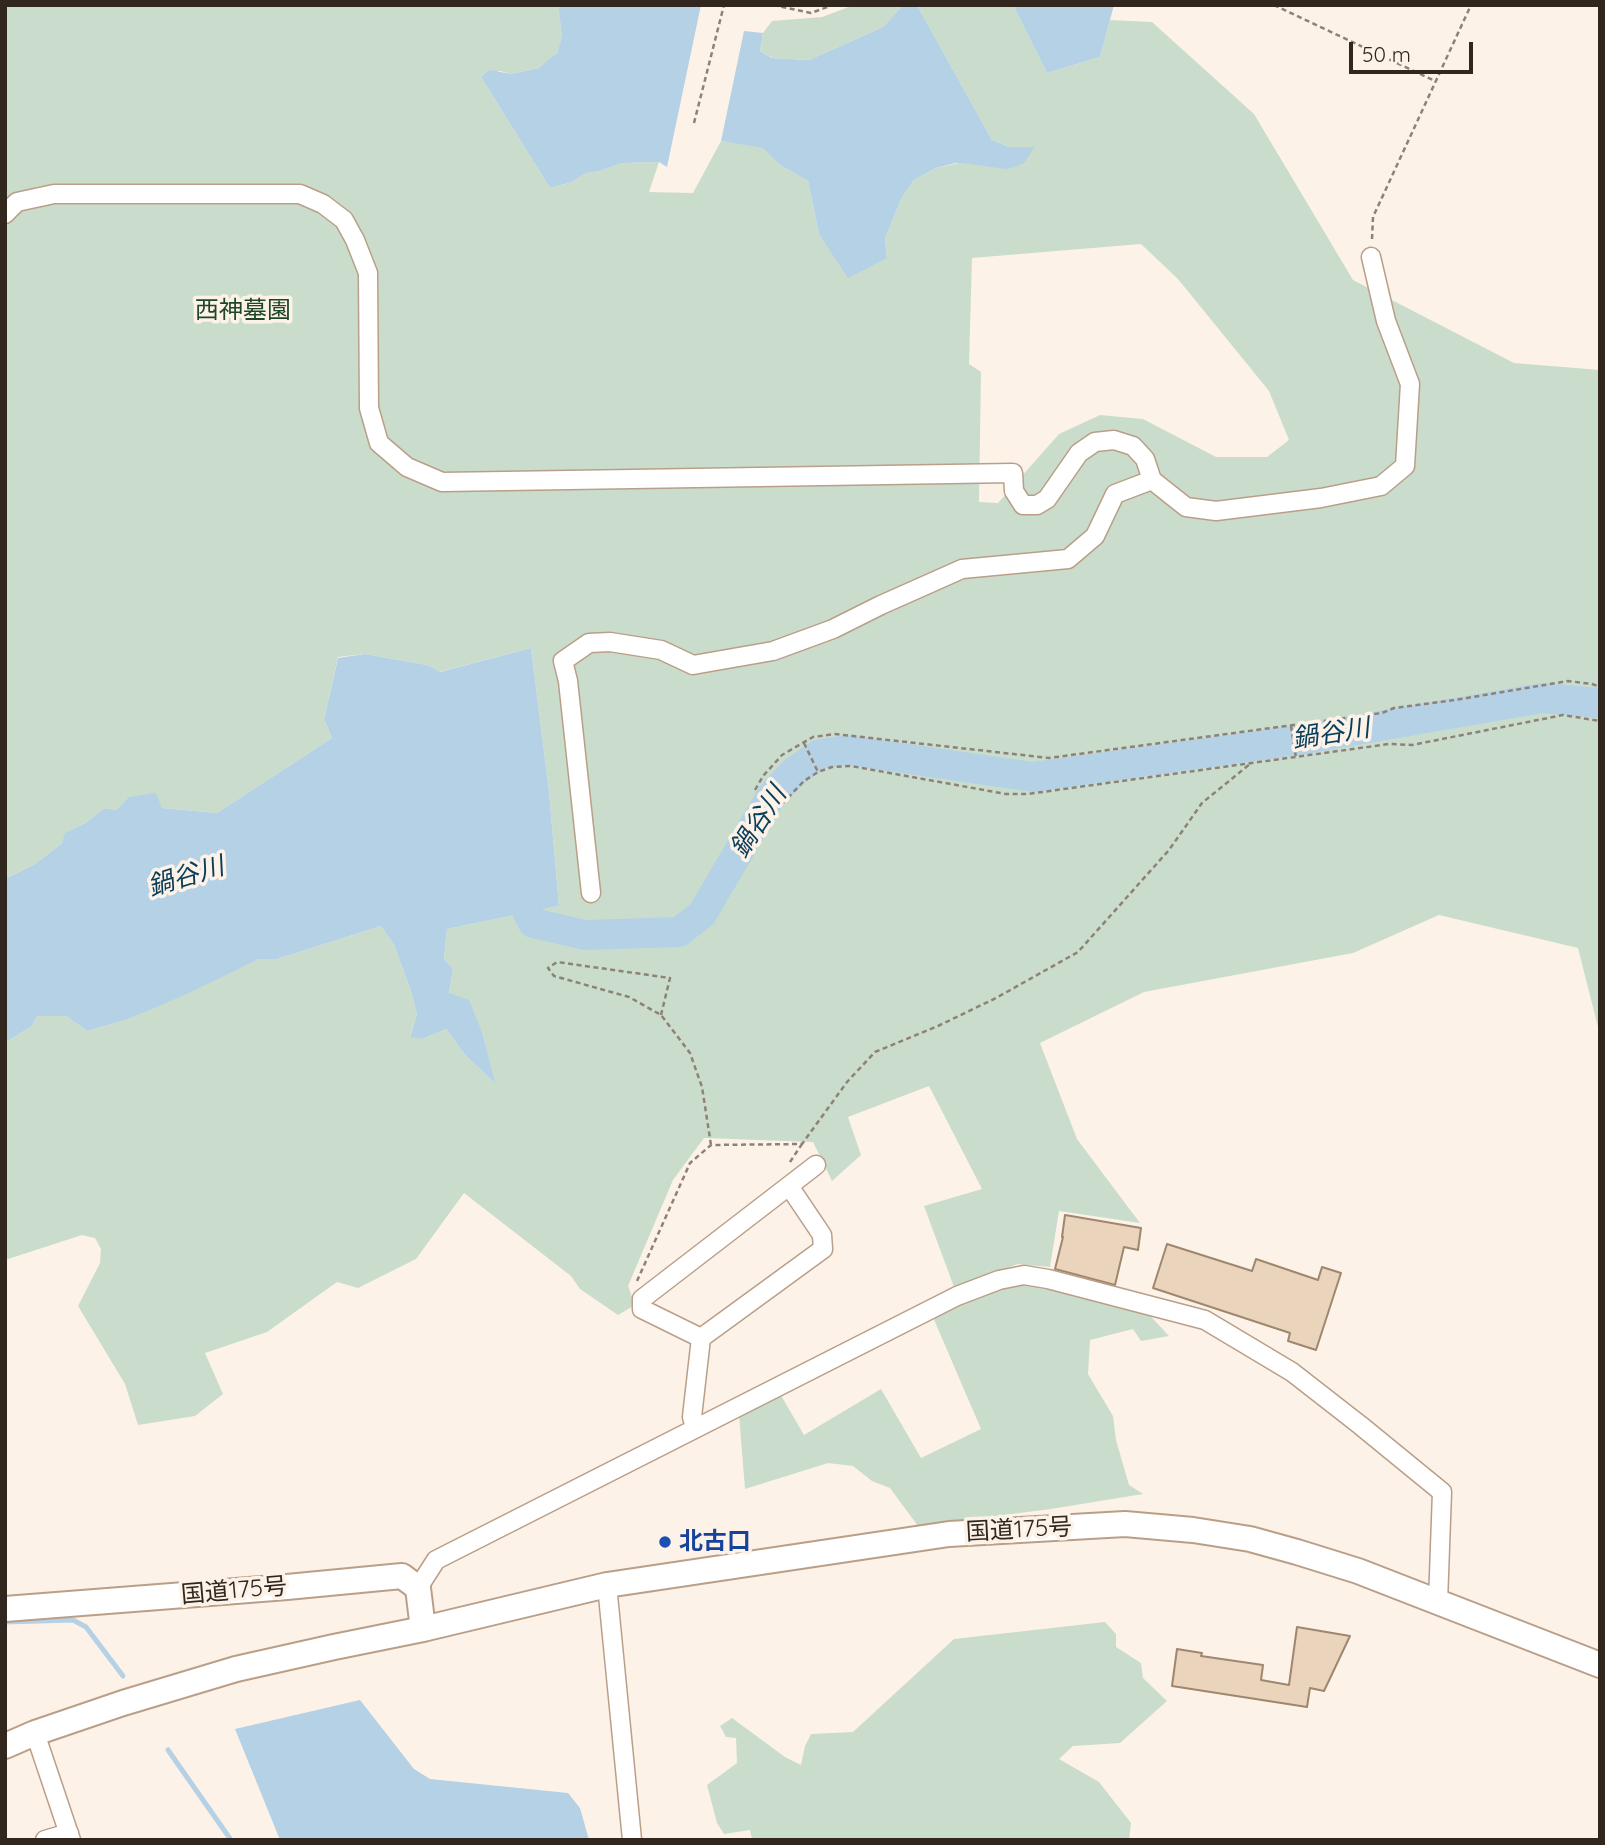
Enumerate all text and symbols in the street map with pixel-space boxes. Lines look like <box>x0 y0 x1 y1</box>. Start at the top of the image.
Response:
scale bar <box>1353 28 1477 72</box>
text: 50 m <box>1362 41 1411 67</box>
park label: 西神墓園 <box>195 297 291 325</box>
water label: 鍋谷川 <box>1290 712 1372 756</box>
water label: 鍋谷川 <box>725 781 793 863</box>
water label: 鍋谷川 <box>144 851 228 903</box>
street label: 国道175号 <box>965 1513 1073 1547</box>
place label: 北古口 <box>679 1528 751 1556</box>
marker: 北古口 <box>657 1534 673 1550</box>
street label: 国道175号 <box>180 1572 288 1610</box>

